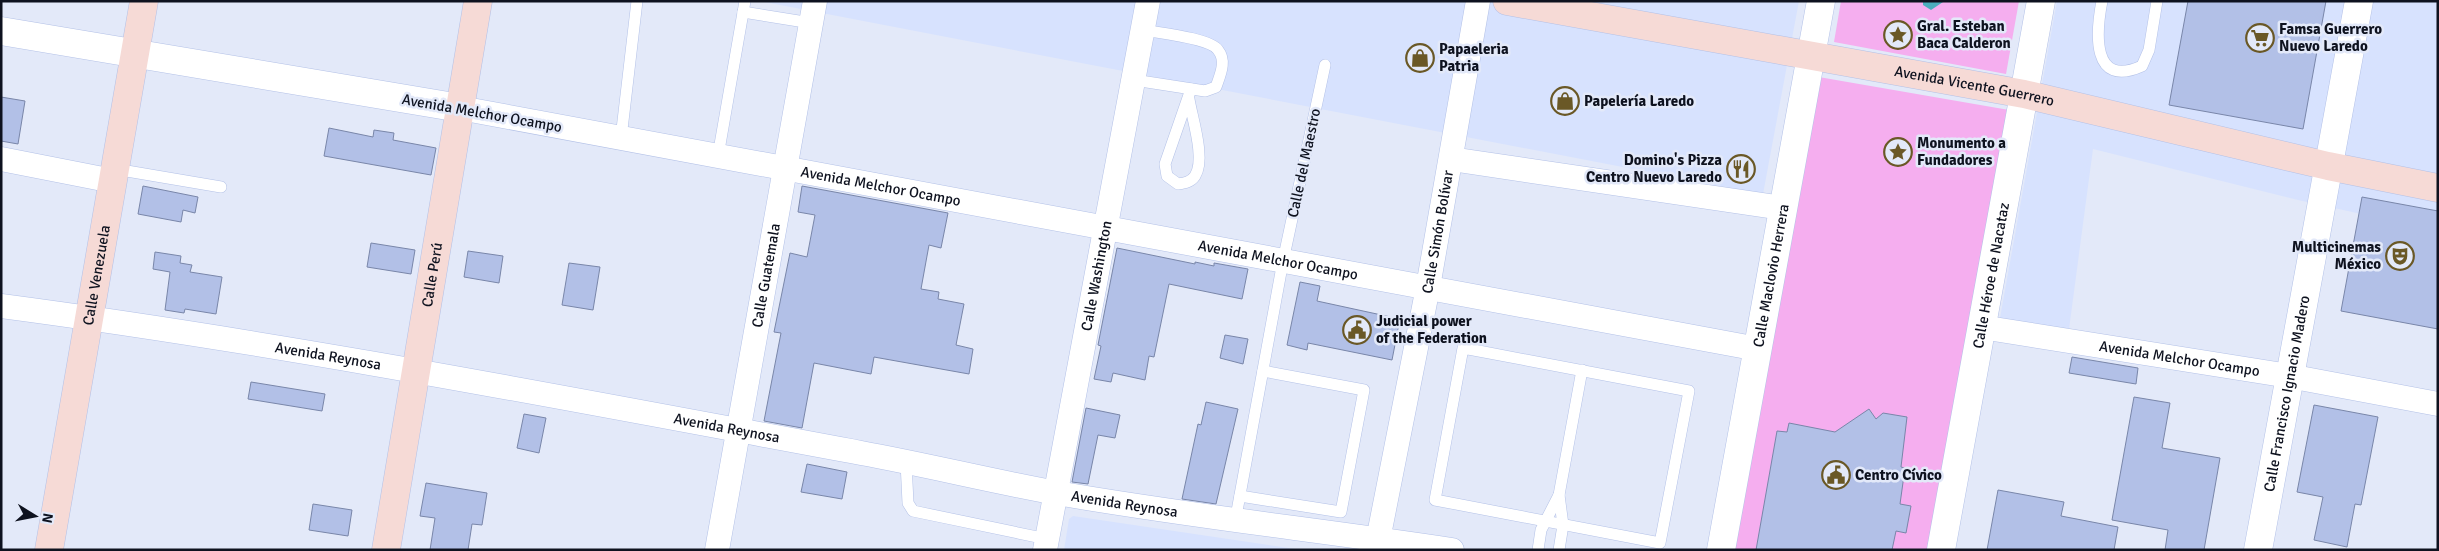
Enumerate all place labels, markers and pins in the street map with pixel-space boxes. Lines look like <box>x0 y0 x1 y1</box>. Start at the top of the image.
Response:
place label: Gral. Esteban Baca Calderon <box>1917 17 2011 52</box>
place icon: Gral. Esteban Baca Calderon <box>1883 20 1913 50</box>
place label: Famsa Guerrero Nuevo Laredo <box>2279 20 2382 55</box>
supermarket icon: Famsa Guerrero Nuevo Laredo <box>2245 23 2275 53</box>
place label: Papaeleria Patria <box>1439 40 1509 75</box>
shop icon: Papaeleria Patria <box>1405 43 1435 73</box>
shop icon: Papelería Laredo <box>1550 86 1580 116</box>
place label: Papelería Laredo <box>1584 92 1694 110</box>
place label: Monumento a Fundadores <box>1917 134 2006 169</box>
place icon: Monumento a Fundadores <box>1883 137 1913 167</box>
place label: Domino's Pizza Centro Nuevo Laredo <box>1586 151 1722 186</box>
restaurant icon: Domino's Pizza Centro Nuevo Laredo <box>1726 154 1756 184</box>
place label: Multicinemas México <box>2292 238 2381 273</box>
theatre icon: Multicinemas México <box>2385 241 2415 271</box>
place label: Judicial power of the Federation <box>1376 312 1487 347</box>
public building icon: Judicial power of the Federation <box>1342 315 1372 345</box>
public building icon: Centro Cívico <box>1821 460 1851 490</box>
place label: Centro Cívico <box>1855 466 1942 484</box>

